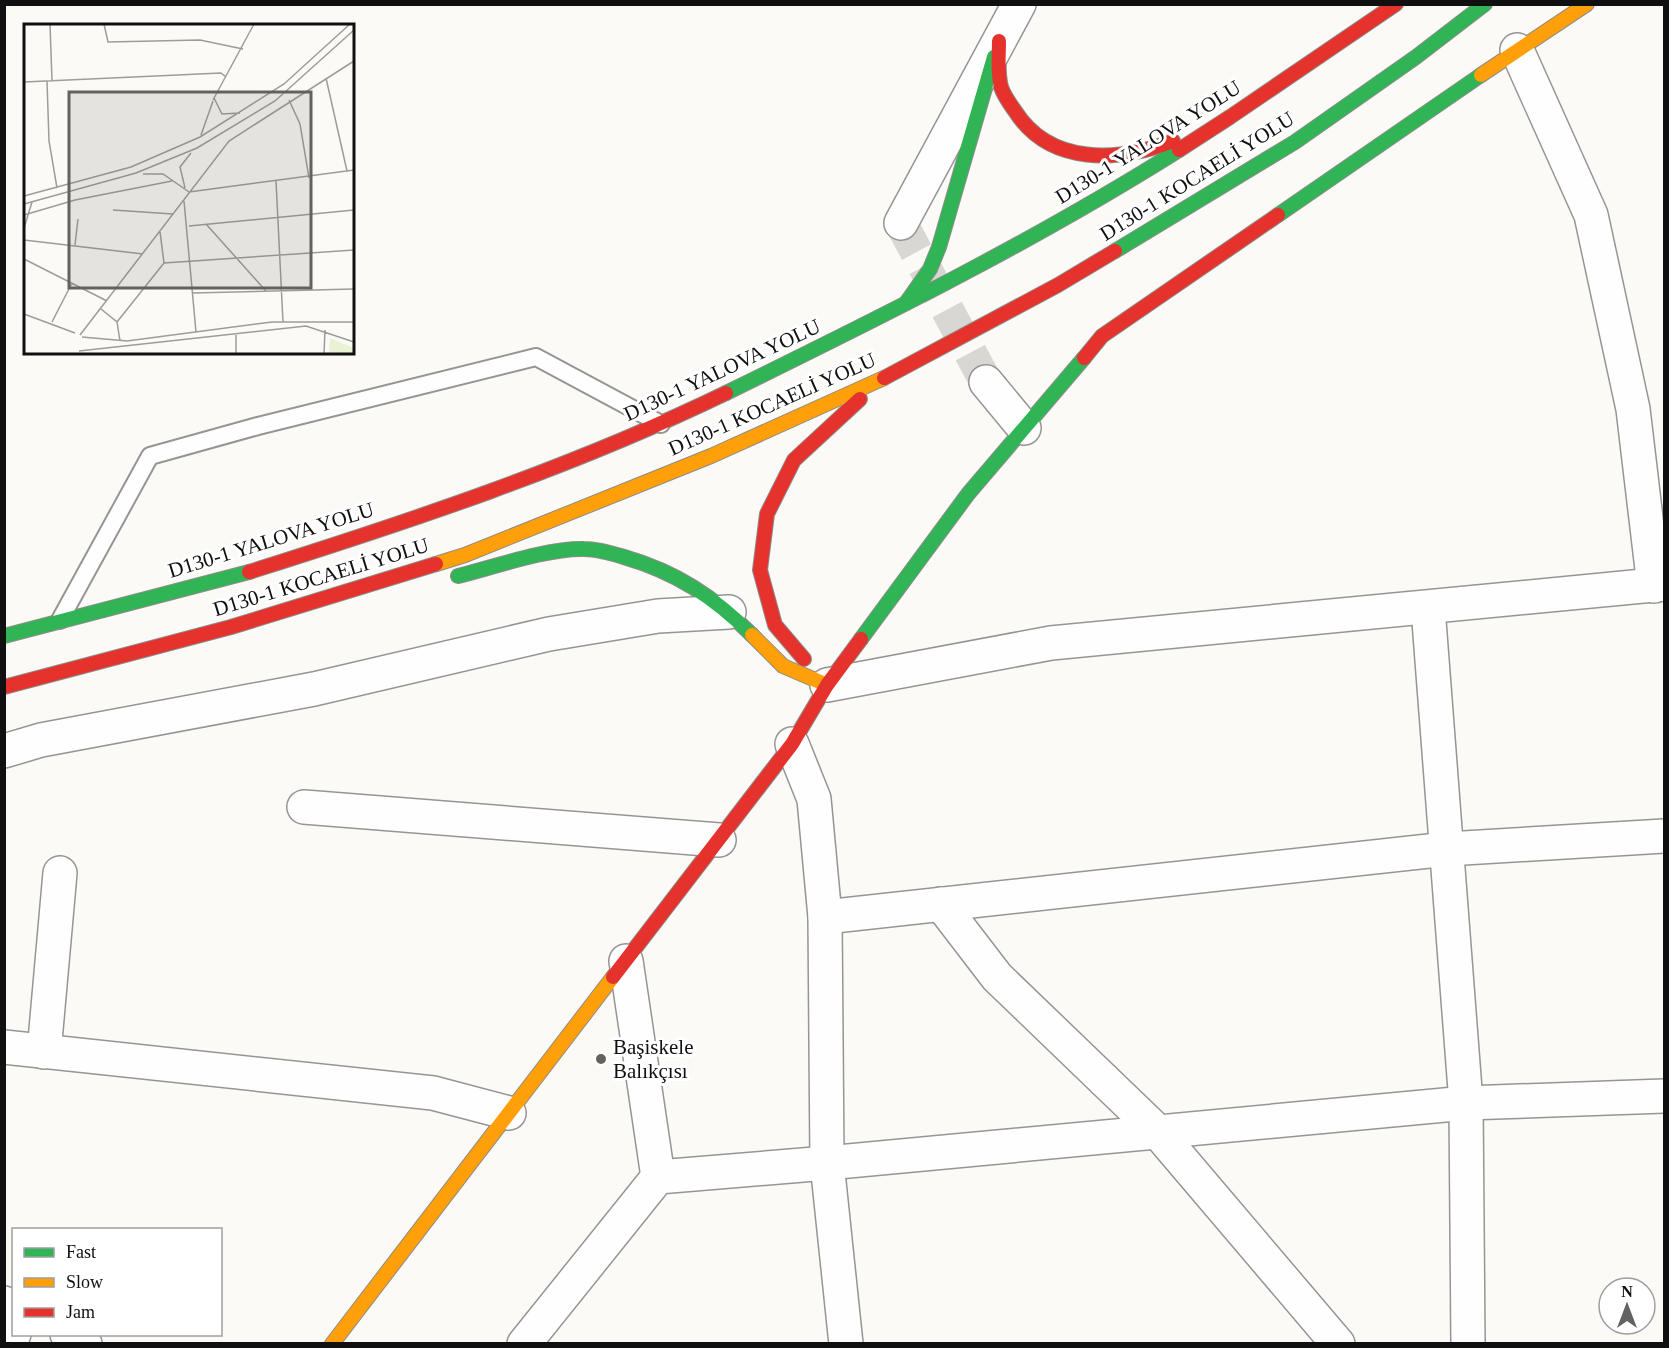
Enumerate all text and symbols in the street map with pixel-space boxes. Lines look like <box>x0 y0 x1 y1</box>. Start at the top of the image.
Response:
inset map <box>24 24 354 354</box>
street label: D130-1 YALOVA YOLU <box>1051 75 1245 209</box>
street label: D130-1 KOCAELİ YOLU <box>1096 106 1298 246</box>
street label: D130-1 YALOVA YOLU <box>620 314 824 426</box>
street label: D130-1 KOCAELİ YOLU <box>665 347 879 461</box>
street label: D130-1 YALOVA YOLU <box>165 497 377 583</box>
street label: D130-1 KOCAELİ YOLU <box>210 533 432 621</box>
place label: Başiskele Balıkçısı <box>613 1035 693 1083</box>
marker: Başiskele Balıkçısı <box>594 1052 608 1066</box>
legend <box>12 1228 222 1336</box>
text: Fast <box>66 1242 96 1262</box>
text: Slow <box>66 1272 103 1292</box>
north arrow <box>1597 1276 1657 1336</box>
text: N <box>1621 1283 1633 1300</box>
text: Jam <box>66 1302 95 1322</box>

